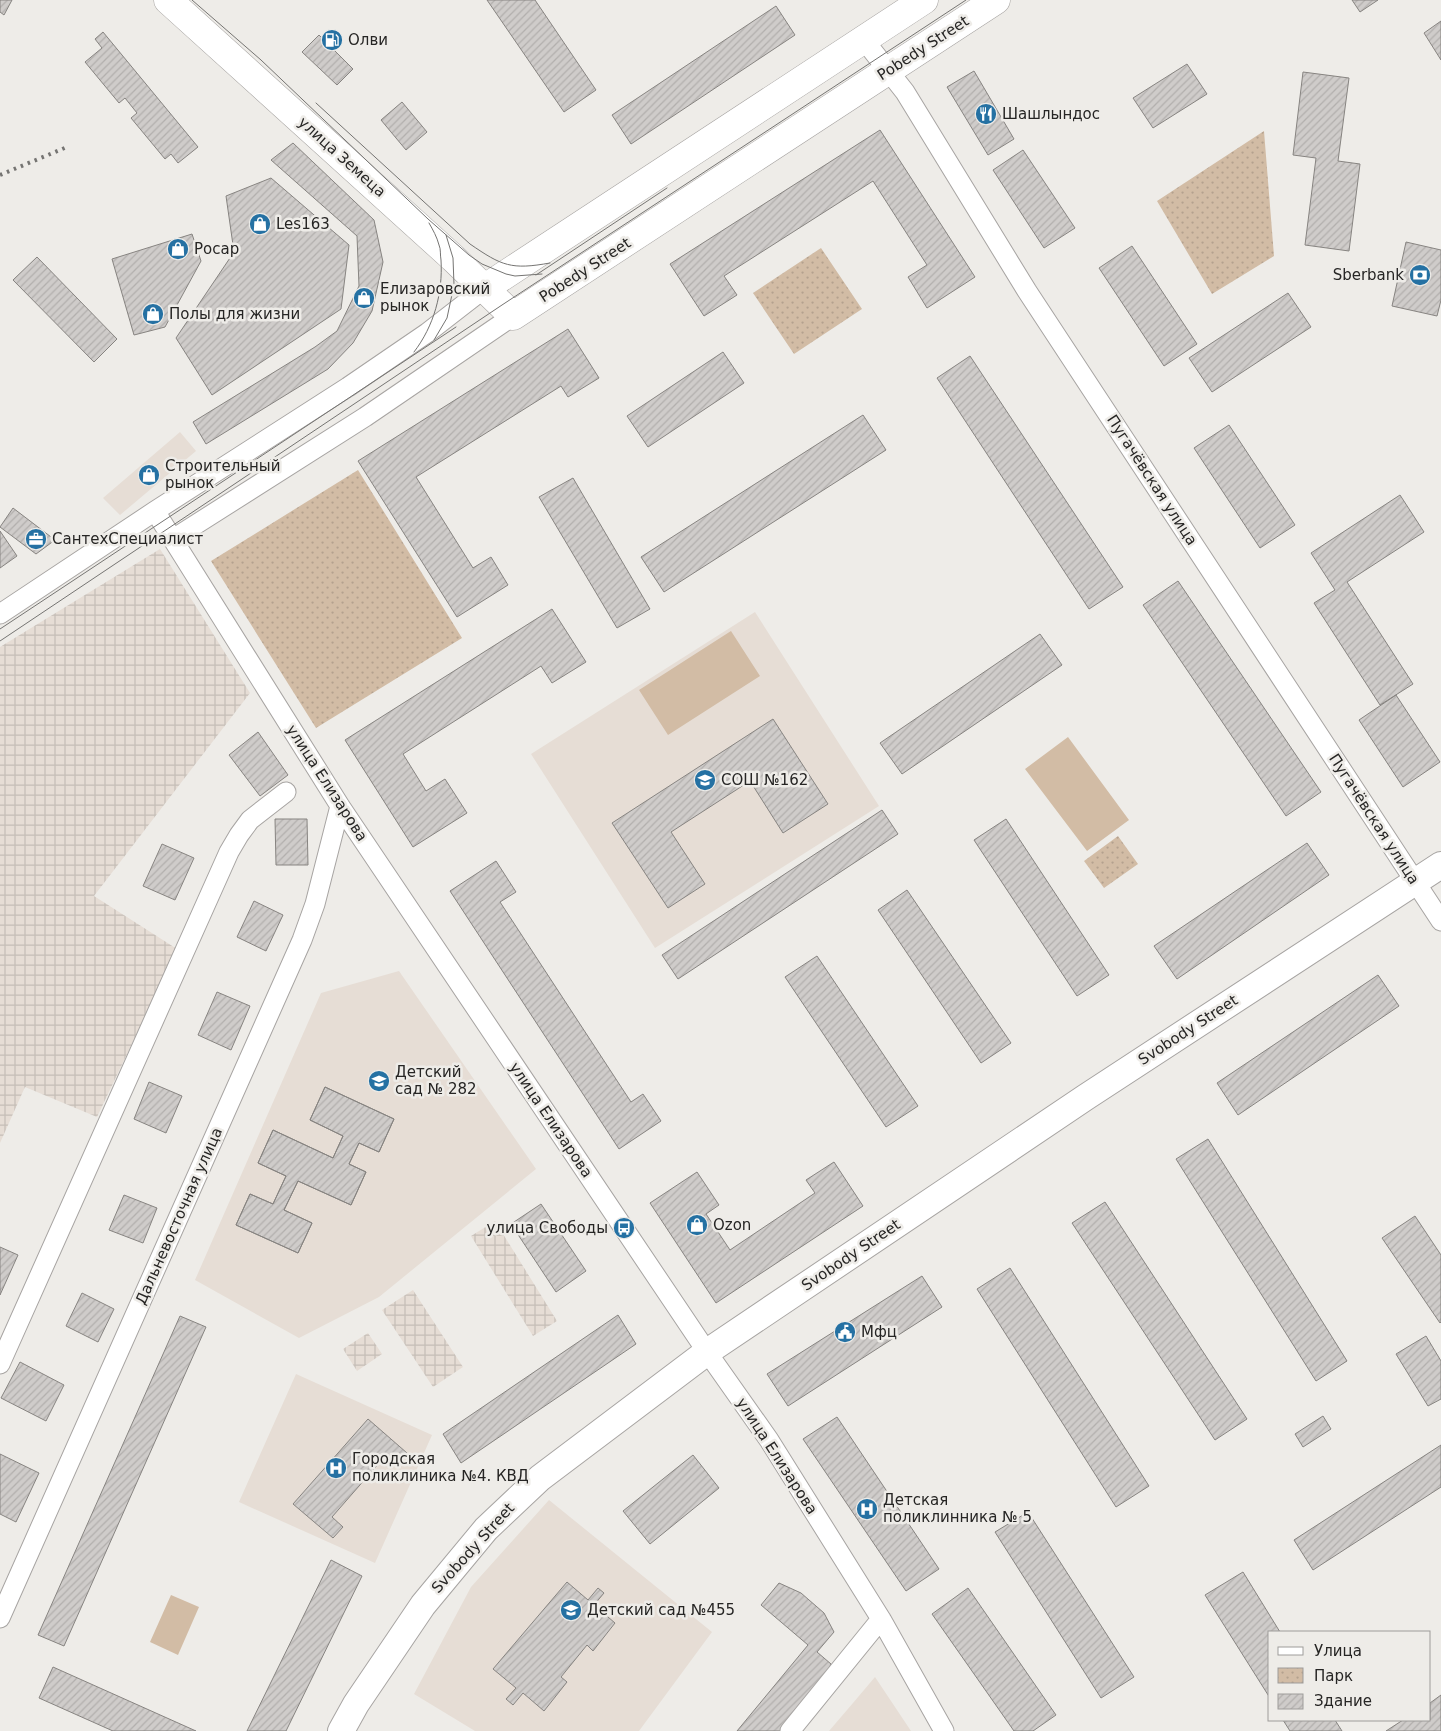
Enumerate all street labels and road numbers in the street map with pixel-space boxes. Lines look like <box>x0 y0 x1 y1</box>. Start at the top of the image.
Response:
street label: Pobedy Street <box>874 12 972 84</box>
street label: улица Земеца <box>295 113 389 201</box>
street label: Pobedy Street <box>536 234 634 306</box>
street label: Пугачёвская улица <box>1103 411 1201 549</box>
street label: улица Елизарова <box>283 721 371 845</box>
street label: Пугачёвская улица <box>1325 750 1423 888</box>
street label: Svobody Street <box>1135 991 1241 1069</box>
street label: улица Елизарова <box>506 1059 596 1181</box>
street label: Дальневосточная улица <box>132 1125 226 1307</box>
street label: Svobody Street <box>798 1215 904 1295</box>
street label: улица Елизарова <box>733 1394 821 1518</box>
street label: Svobody Street <box>428 1499 518 1597</box>

